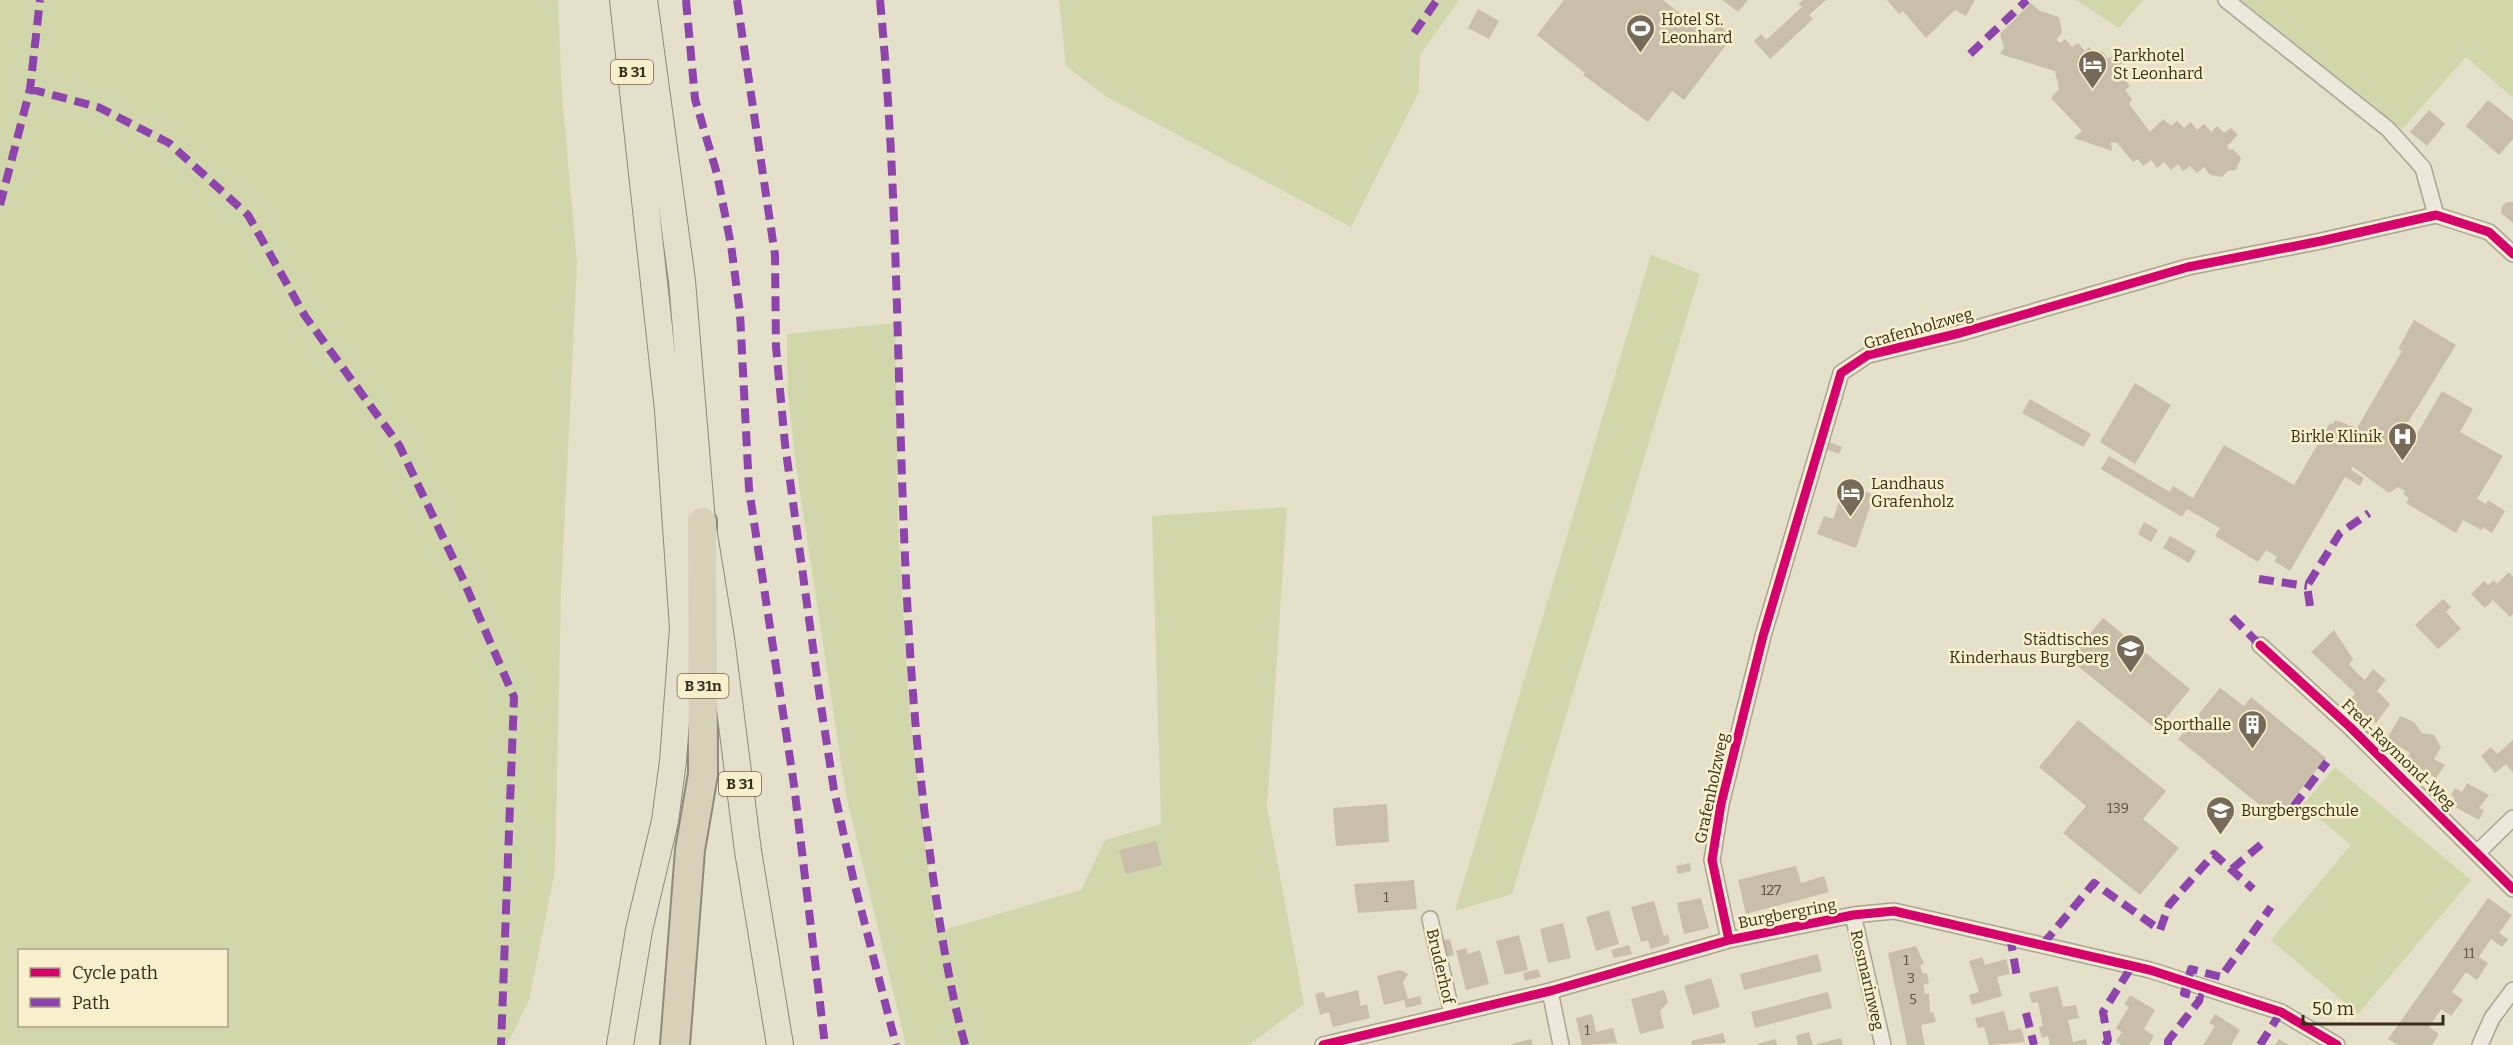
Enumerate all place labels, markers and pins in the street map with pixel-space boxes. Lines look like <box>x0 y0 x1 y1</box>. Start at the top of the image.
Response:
place label: Hotel St. Leonhard <box>1661 10 1733 47</box>
sports icon: Hotel St. Leonhard <box>1624 12 1656 54</box>
place label: Parkhotel St Leonhard <box>2113 46 2203 83</box>
hotel icon: Parkhotel St Leonhard <box>2076 48 2108 90</box>
hospital icon: Birkle Klinik <box>2387 420 2419 462</box>
place label: Birkle Klinik <box>2290 427 2382 446</box>
place label: Landhaus Grafenholz <box>1871 474 1954 511</box>
hotel icon: Landhaus Grafenholz <box>1834 476 1866 518</box>
place label: Städtisches Kinderhaus Burgberg <box>1949 630 2109 667</box>
school or university icon: Städtisches Kinderhaus Burgberg <box>2114 632 2146 674</box>
building icon: Sporthalle <box>2236 708 2268 750</box>
place label: Sporthalle <box>2154 715 2231 734</box>
school or university icon: Burgbergschule <box>2204 794 2236 836</box>
place label: Burgbergschule <box>2241 801 2359 820</box>

